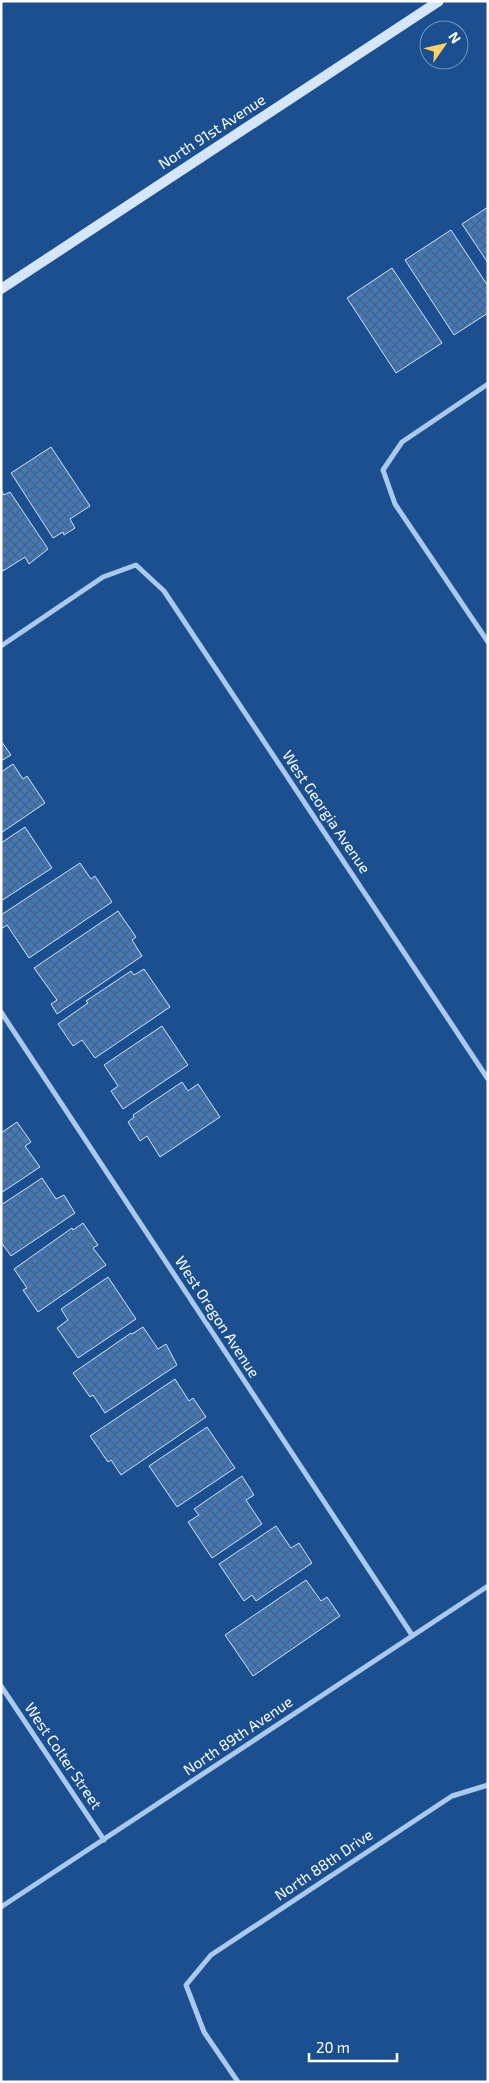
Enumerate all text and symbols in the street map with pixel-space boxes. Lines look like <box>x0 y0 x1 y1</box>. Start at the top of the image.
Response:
north arrow <box>419 20 469 70</box>
text: N <box>445 29 465 46</box>
street label: North 91st Avenue <box>155 90 268 172</box>
street label: West Georgia Avenue <box>279 747 375 876</box>
street label: West Oregon Avenue <box>172 1252 264 1381</box>
street label: North 89th Avenue <box>179 1692 296 1778</box>
street label: West Colter Street <box>22 1699 106 1812</box>
street label: North 88th Drive <box>271 1825 376 1904</box>
scale bar <box>309 2030 396 2062</box>
text: 20 m <box>316 2038 350 2056</box>

